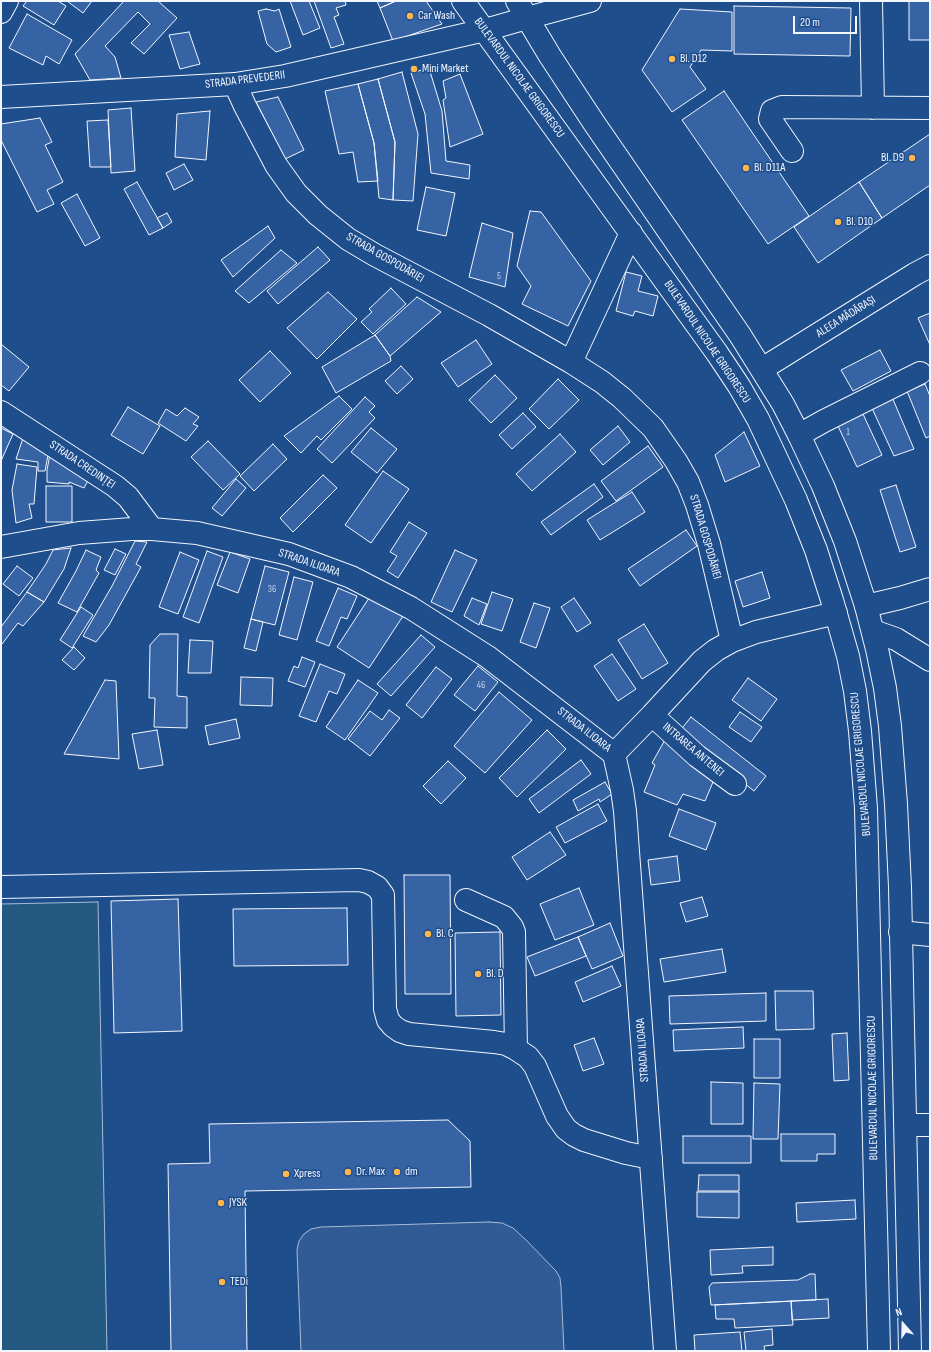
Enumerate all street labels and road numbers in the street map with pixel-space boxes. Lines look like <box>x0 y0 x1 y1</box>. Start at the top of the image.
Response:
street label: BULEVARDUL NICOLAE GRIGORESCU <box>471 15 567 141</box>
street label: STRADA PREVEDERII <box>204 68 286 92</box>
street label: STRADA GOSPODĂRIEI <box>344 230 426 286</box>
street label: BULEVARDUL NICOLAE GRIGORESCU <box>661 278 753 406</box>
street label: ALEEA MĂDĂRAȘI <box>813 293 879 341</box>
street label: STRADA CREDINȚEI <box>46 438 118 492</box>
street label: STRADA GOSPODĂRIEI <box>686 493 724 581</box>
street label: STRADA ILIOARA <box>276 546 342 580</box>
street label: BULEVARDUL NICOLAE GRIGORESCU <box>848 691 874 837</box>
street label: STRADA ILIOARA <box>554 705 614 755</box>
street label: INTRAREA ANTENEI <box>659 720 727 780</box>
street label: BULEVARDUL NICOLAE GRIGORESCU <box>865 1016 881 1160</box>
street label: STRADA ILIOARA <box>634 1017 652 1083</box>

